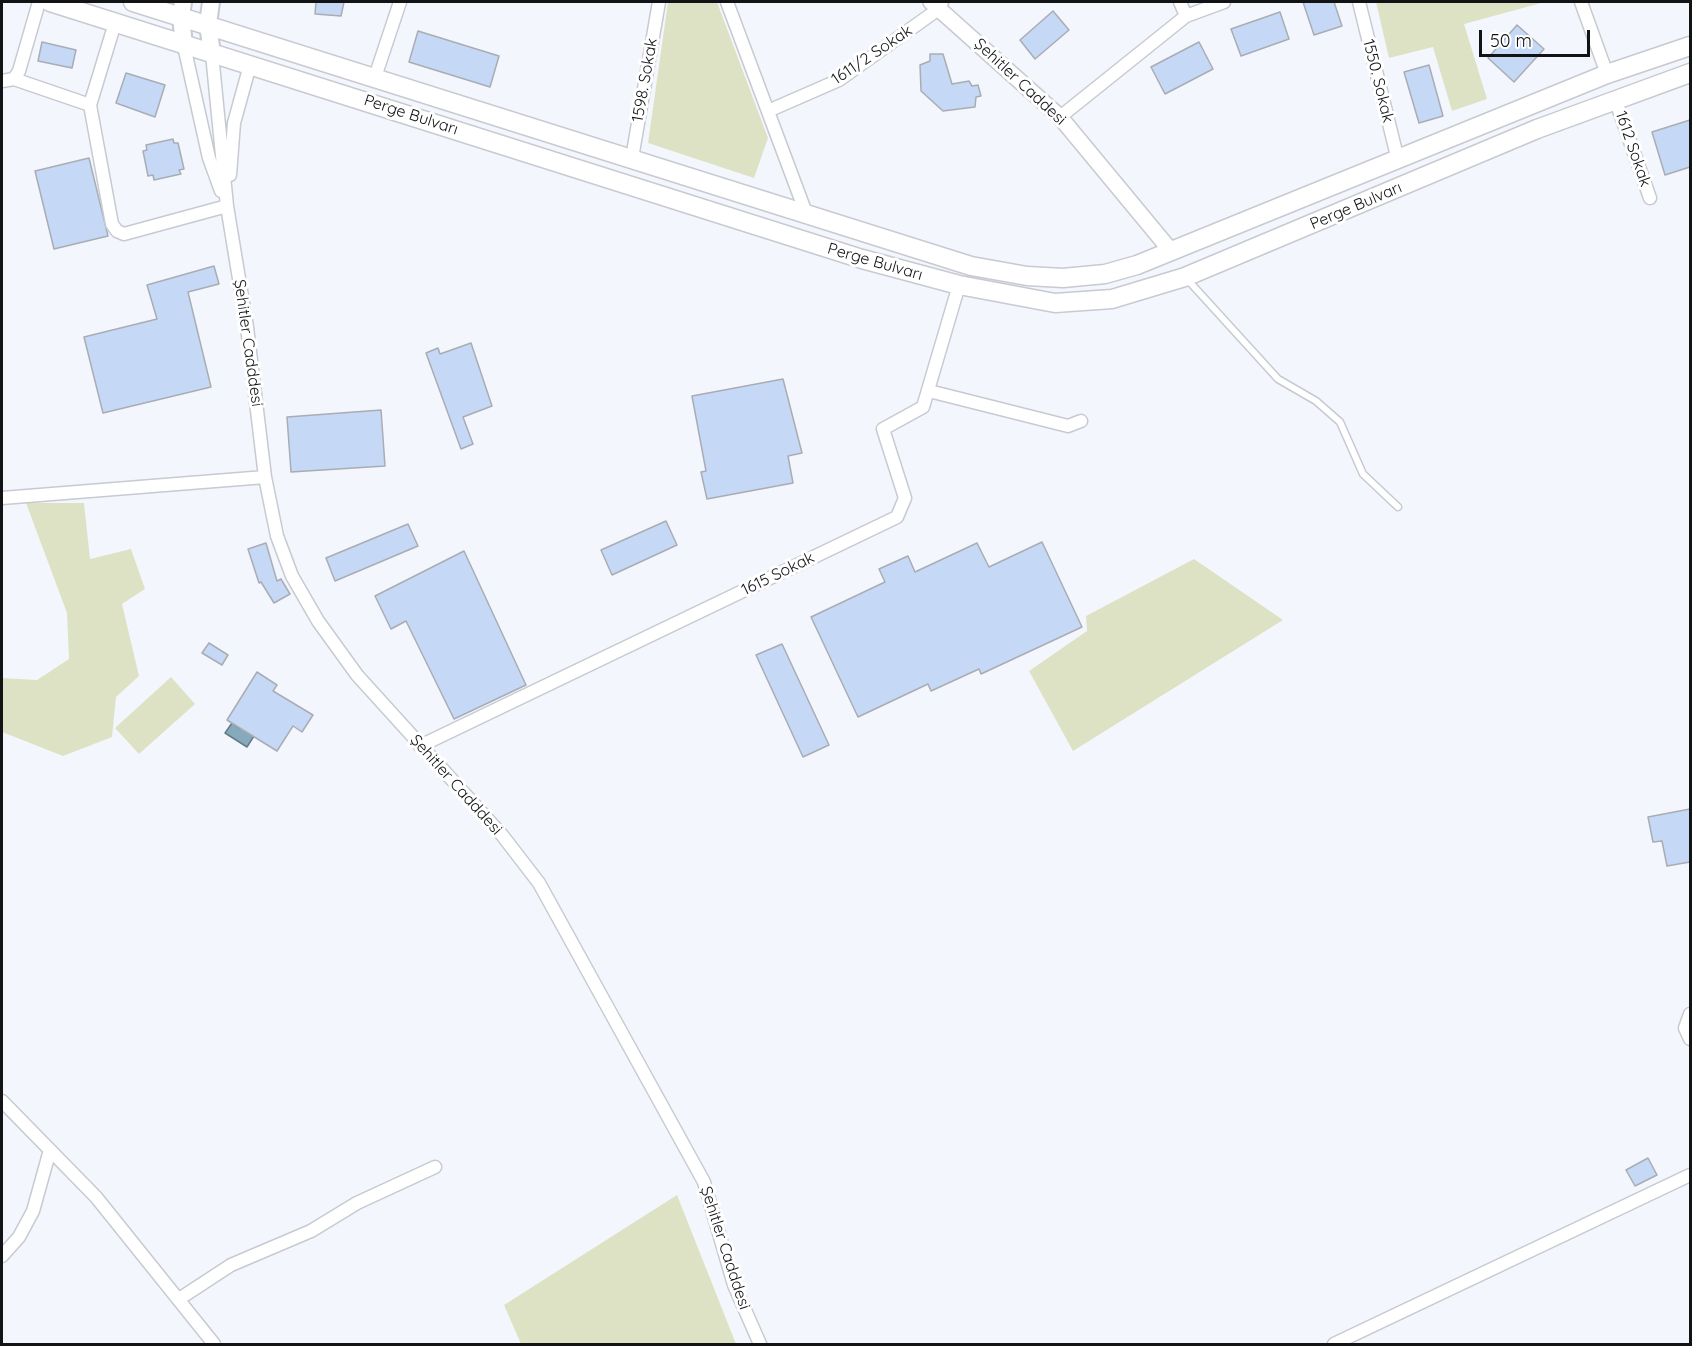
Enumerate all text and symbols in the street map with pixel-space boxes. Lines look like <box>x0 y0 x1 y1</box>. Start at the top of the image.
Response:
scale bar <box>1482 18 1593 56</box>
street label: 1611/2 Sokak <box>828 21 916 89</box>
text: 50 m <box>1490 29 1532 52</box>
street label: Şehitler Caddesi <box>970 35 1070 129</box>
street label: 1598. Sokak <box>628 37 662 123</box>
street label: 1550. Sokak <box>1358 37 1398 125</box>
street label: Perge Bulvarı <box>361 91 461 139</box>
street label: 1612 Sokak <box>1611 109 1655 189</box>
street label: Perge Bulvarı <box>1307 178 1405 234</box>
street label: Perge Bulvarı <box>825 239 925 285</box>
street label: Şehitler Cadddesi <box>230 278 266 408</box>
street label: 1615 Sokak <box>738 548 818 600</box>
street label: Şehitler Cadddesi <box>406 731 506 839</box>
street label: Şehitler Cadddesi <box>696 1184 754 1312</box>

